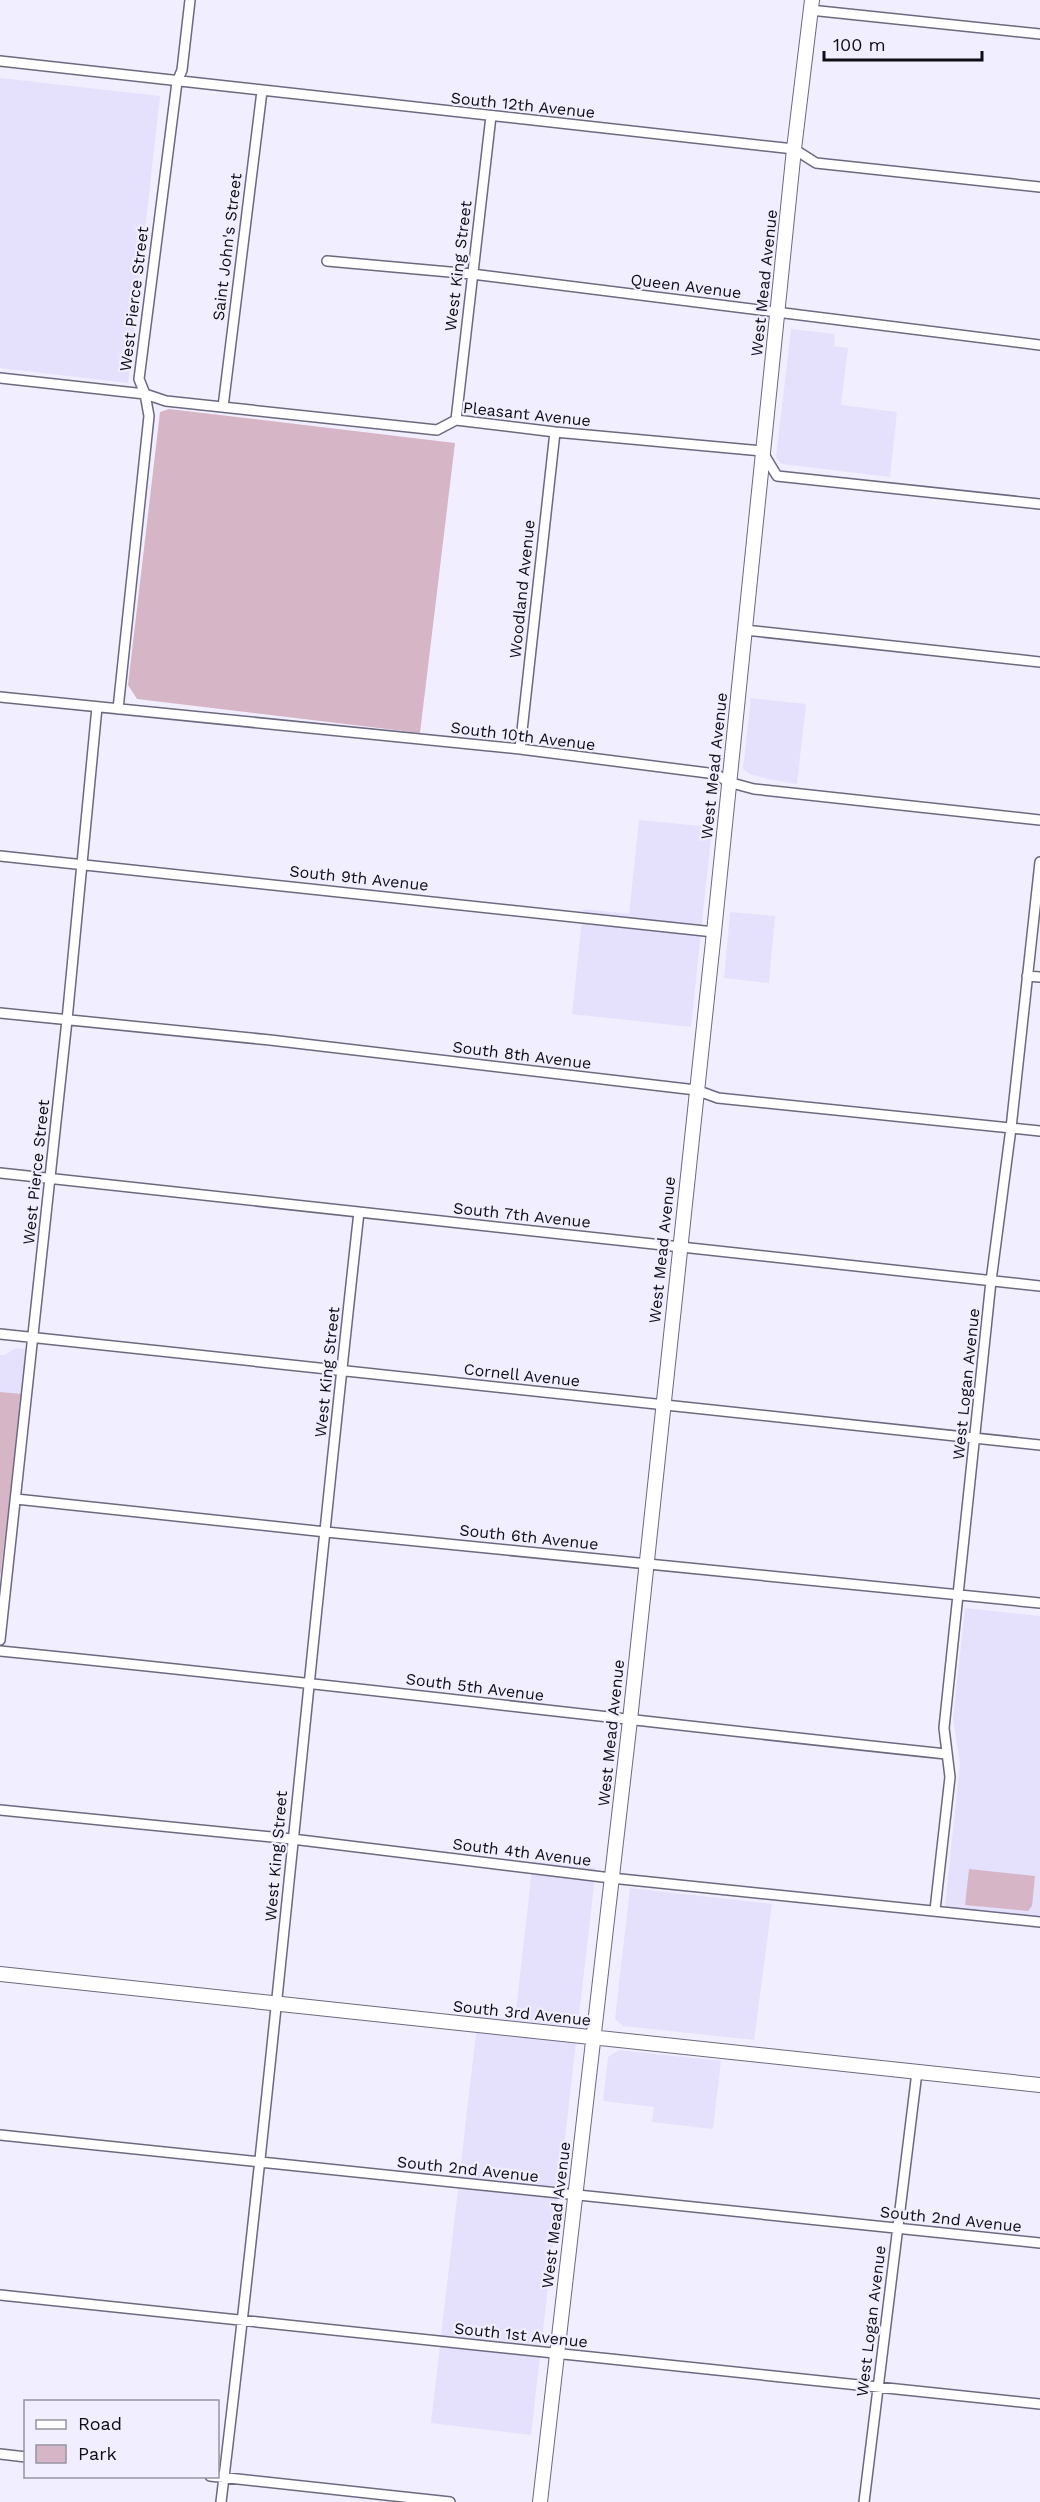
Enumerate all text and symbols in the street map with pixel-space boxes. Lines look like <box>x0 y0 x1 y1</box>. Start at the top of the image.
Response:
scale bar <box>824 24 982 62</box>
text: 100 m <box>833 34 886 55</box>
street label: South 12th Avenue <box>450 88 596 122</box>
street label: Saint John's Street <box>209 172 246 322</box>
street label: West King Street <box>441 199 475 332</box>
street label: West Mead Avenue <box>747 208 781 358</box>
street label: West Pierce Street <box>116 225 152 373</box>
street label: Queen Avenue <box>629 270 743 302</box>
street label: Pleasant Avenue <box>462 398 592 430</box>
street label: Woodland Avenue <box>505 519 539 659</box>
street label: West Mead Avenue <box>697 691 731 841</box>
street label: South 10th Avenue <box>450 718 596 754</box>
street label: South 9th Avenue <box>289 861 429 895</box>
street label: South 8th Avenue <box>452 1037 592 1073</box>
street label: West Pierce Street <box>19 1098 53 1246</box>
street label: West Mead Avenue <box>645 1175 679 1325</box>
street label: South 7th Avenue <box>452 1198 592 1232</box>
street label: West King Street <box>311 1305 343 1438</box>
street label: West Logan Avenue <box>949 1307 983 1461</box>
street label: Cornell Avenue <box>463 1359 581 1391</box>
street label: South 6th Avenue <box>459 1520 599 1554</box>
street label: West Mead Avenue <box>594 1658 628 1808</box>
street label: South 5th Avenue <box>405 1669 545 1705</box>
street label: West King Street <box>261 1789 291 1922</box>
street label: South 4th Avenue <box>452 1834 592 1870</box>
street label: South 3rd Avenue <box>452 1996 592 2030</box>
street label: West Mead Avenue <box>538 2140 574 2290</box>
street label: South 2nd Avenue <box>396 2152 540 2186</box>
street label: South 2nd Avenue <box>879 2202 1023 2236</box>
street label: West Logan Avenue <box>852 2244 890 2398</box>
street label: South 1st Avenue <box>453 2319 589 2351</box>
legend <box>24 2400 219 2478</box>
text: Road <box>78 2413 122 2434</box>
text: Park <box>78 2443 117 2464</box>

